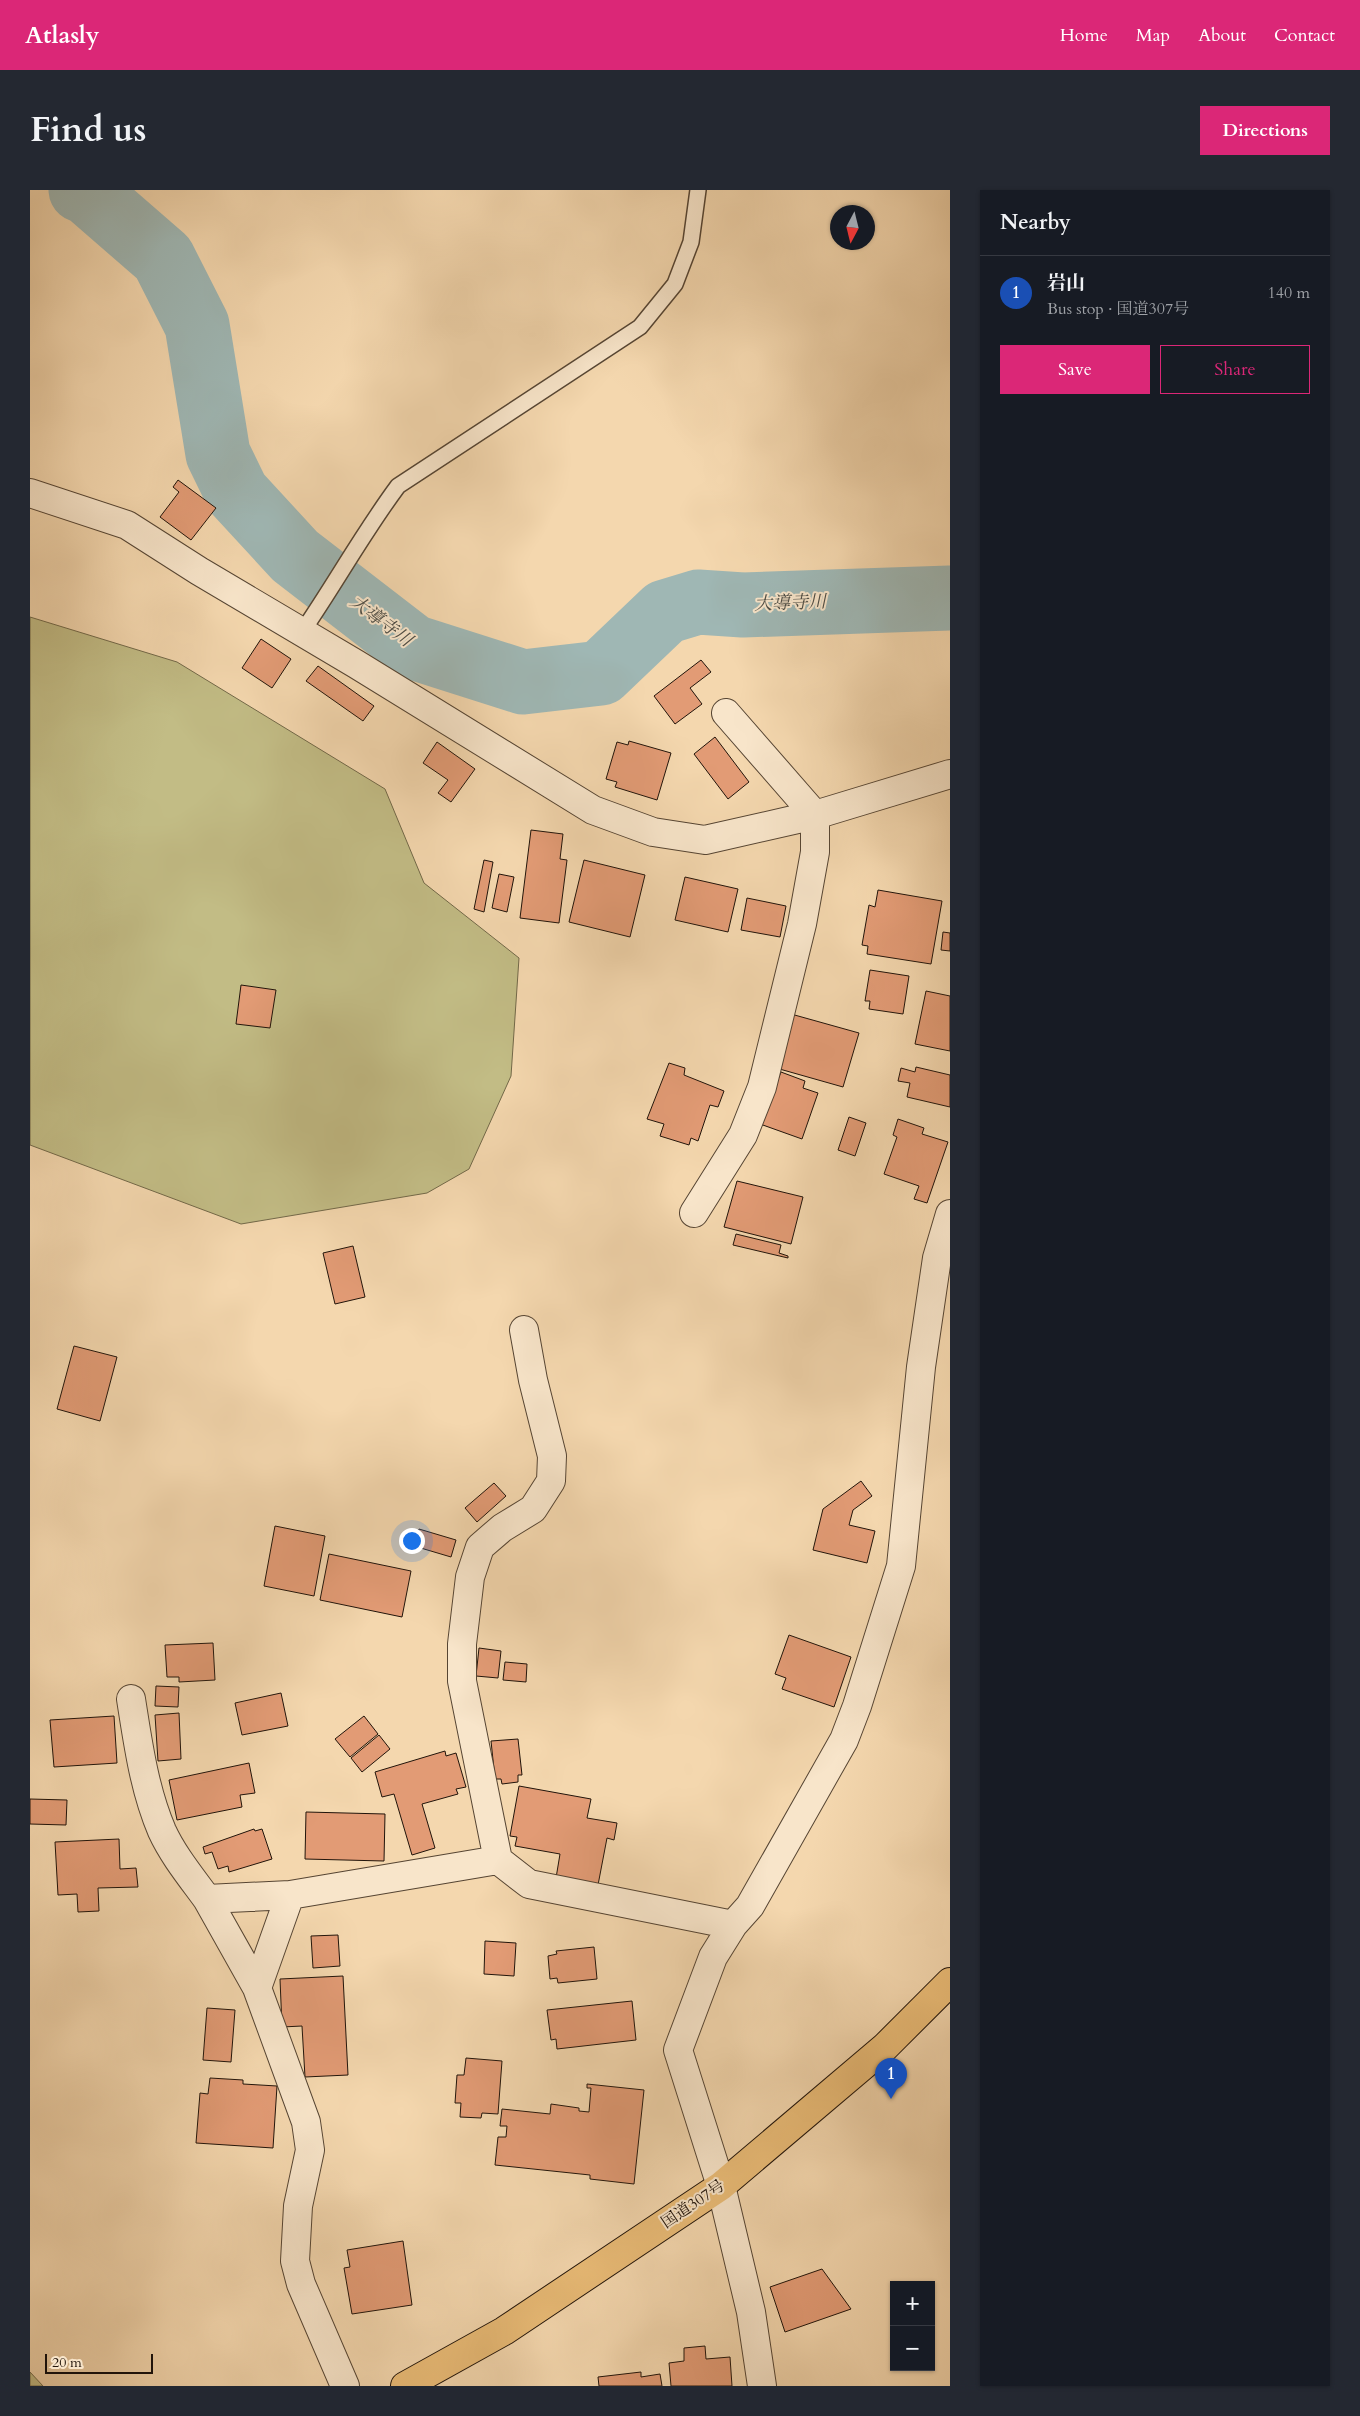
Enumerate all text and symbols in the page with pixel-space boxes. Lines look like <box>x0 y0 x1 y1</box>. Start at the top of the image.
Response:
text: Atlasly <box>25 19 99 52</box>
text: Home <box>1060 23 1108 48</box>
text: Map <box>1136 23 1170 48</box>
text: About <box>1198 23 1246 48</box>
text: Contact <box>1274 23 1335 48</box>
text: Find us <box>30 106 146 154</box>
button: Directions <box>1200 106 1330 155</box>
north arrow <box>830 205 875 250</box>
text: Nearby <box>1000 208 1071 237</box>
text: 岩山 <box>1047 270 1085 296</box>
text: 1 <box>1012 282 1020 304</box>
text: 140 m <box>1268 282 1310 304</box>
text: Bus stop · 国道307号 <box>1047 298 1189 320</box>
button: Save <box>1000 345 1150 394</box>
button: Share <box>1160 345 1310 394</box>
water label: 大導寺川 <box>345 589 419 654</box>
water label: 大導寺川 <box>754 589 828 617</box>
your location <box>399 1528 425 1554</box>
pin: 1 <box>875 2058 907 2099</box>
street label: 国道307号 <box>657 2175 729 2233</box>
map controls <box>890 2281 935 2371</box>
button: + <box>890 2281 935 2326</box>
button: − <box>890 2326 935 2371</box>
scale bar <box>45 2351 152 2374</box>
text: 20 m <box>52 2353 82 2372</box>

